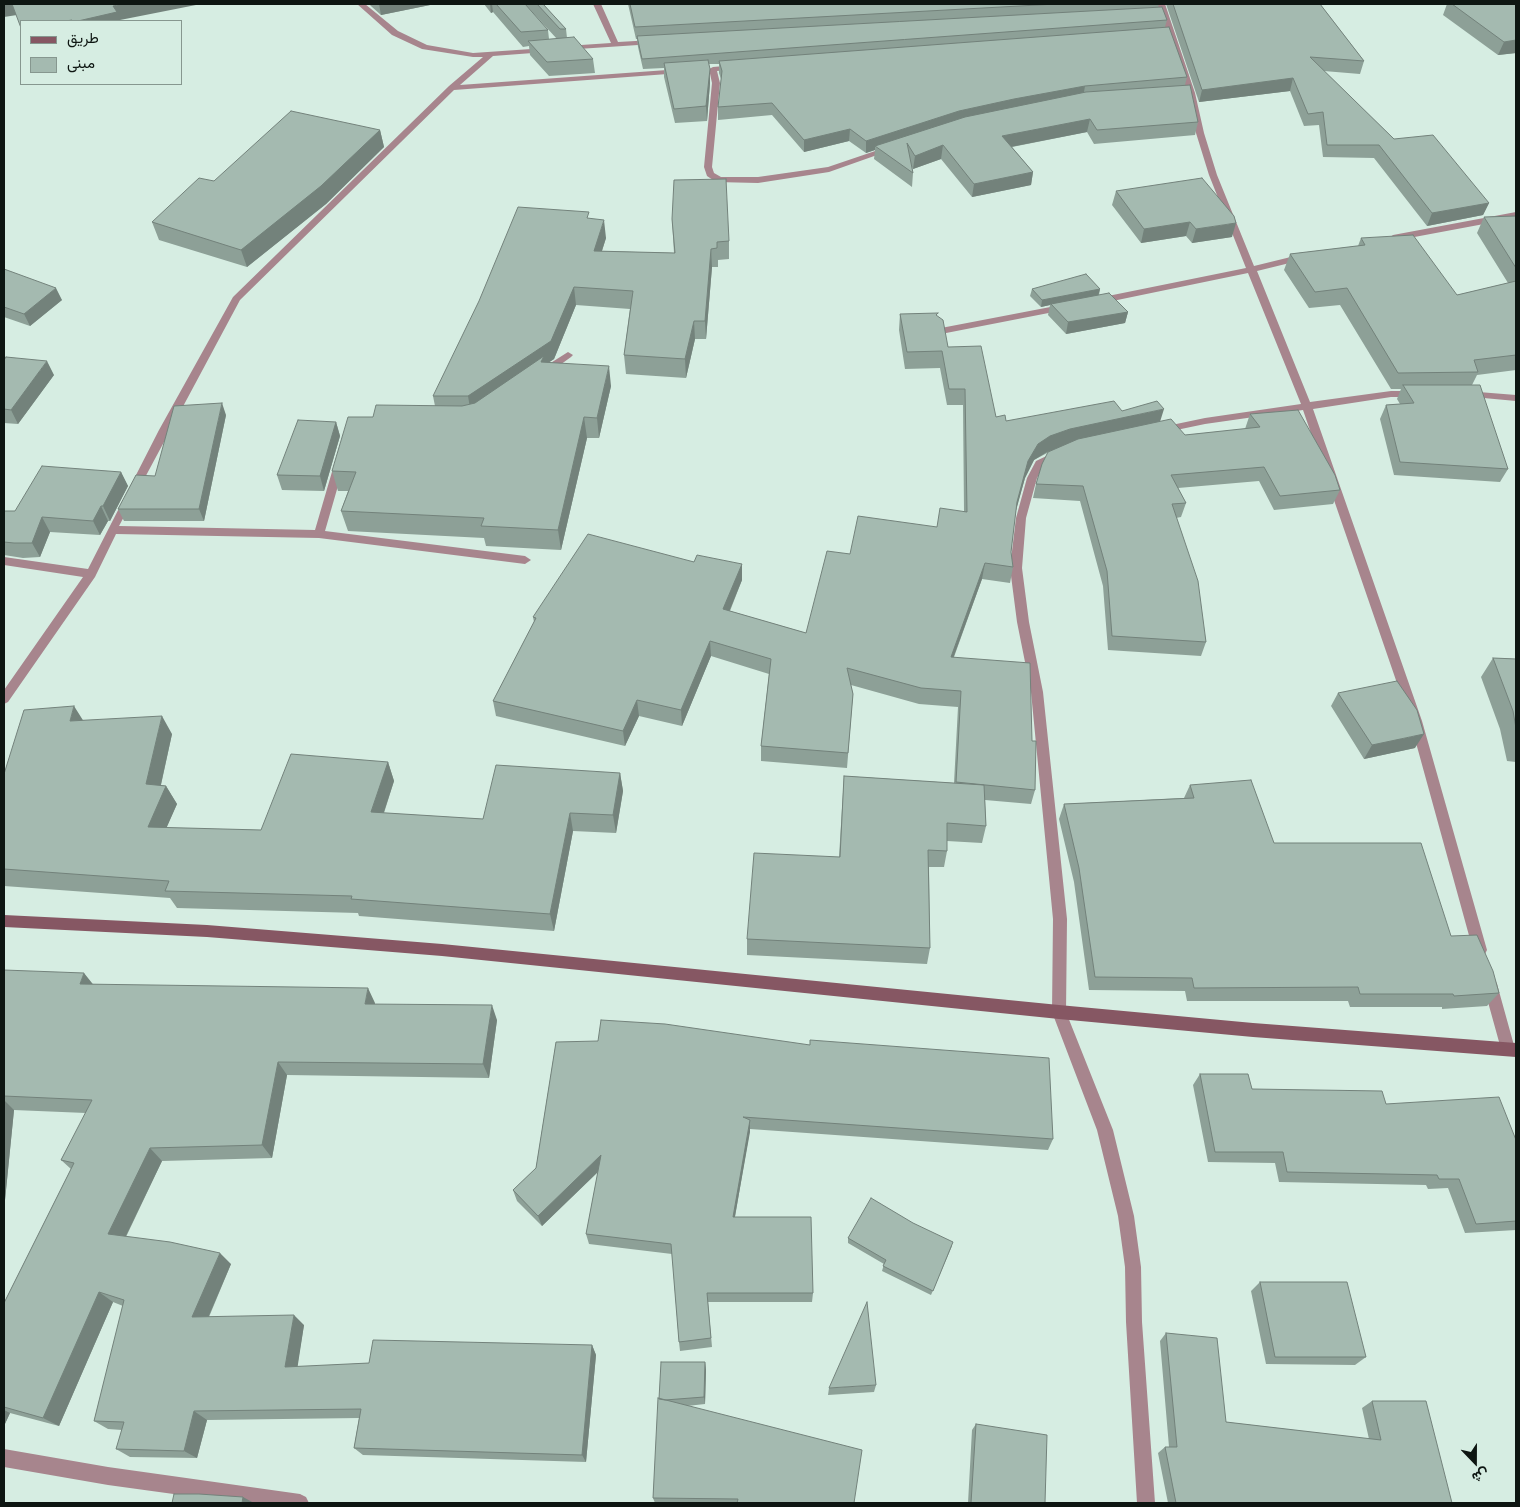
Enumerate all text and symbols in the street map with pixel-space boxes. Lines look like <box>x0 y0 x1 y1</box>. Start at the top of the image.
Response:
legend <box>20 20 182 85</box>
text: طريق <box>67 29 99 47</box>
text: مبنى <box>67 54 95 72</box>
north arrow <box>1450 1437 1500 1487</box>
text: ش <box>1469 1464 1492 1487</box>

